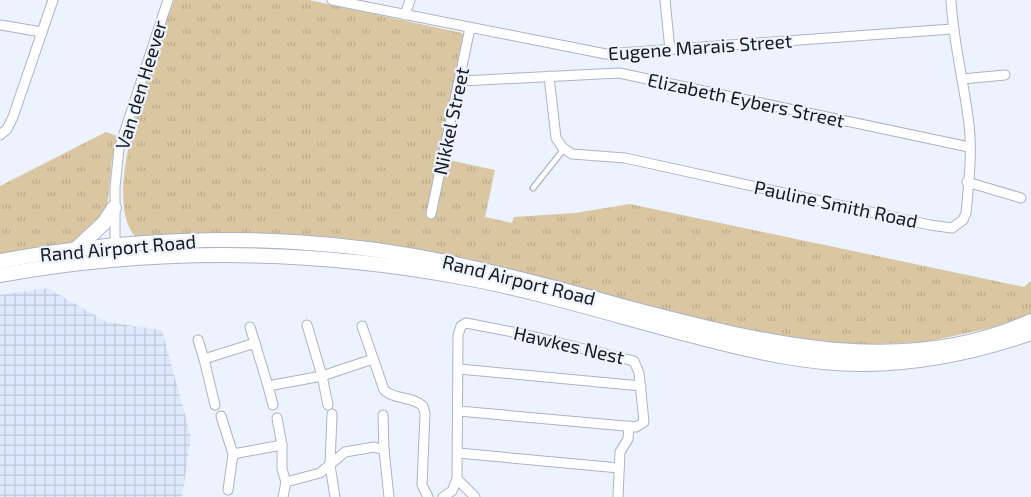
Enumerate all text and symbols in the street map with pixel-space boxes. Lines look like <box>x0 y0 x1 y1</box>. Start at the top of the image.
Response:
street label: Van den Heever <box>110 17 171 152</box>
street label: Eugene Marais Street <box>607 29 793 64</box>
street label: Nikkel Street <box>428 65 473 177</box>
street label: Elizabeth Eybers Street <box>646 67 847 132</box>
street label: Pauline Smith Road <box>752 175 920 232</box>
street label: Rand Airport Road <box>39 229 197 266</box>
street label: Rand Airport Road <box>440 249 598 310</box>
street label: Hawkes Nest <box>512 321 627 368</box>

